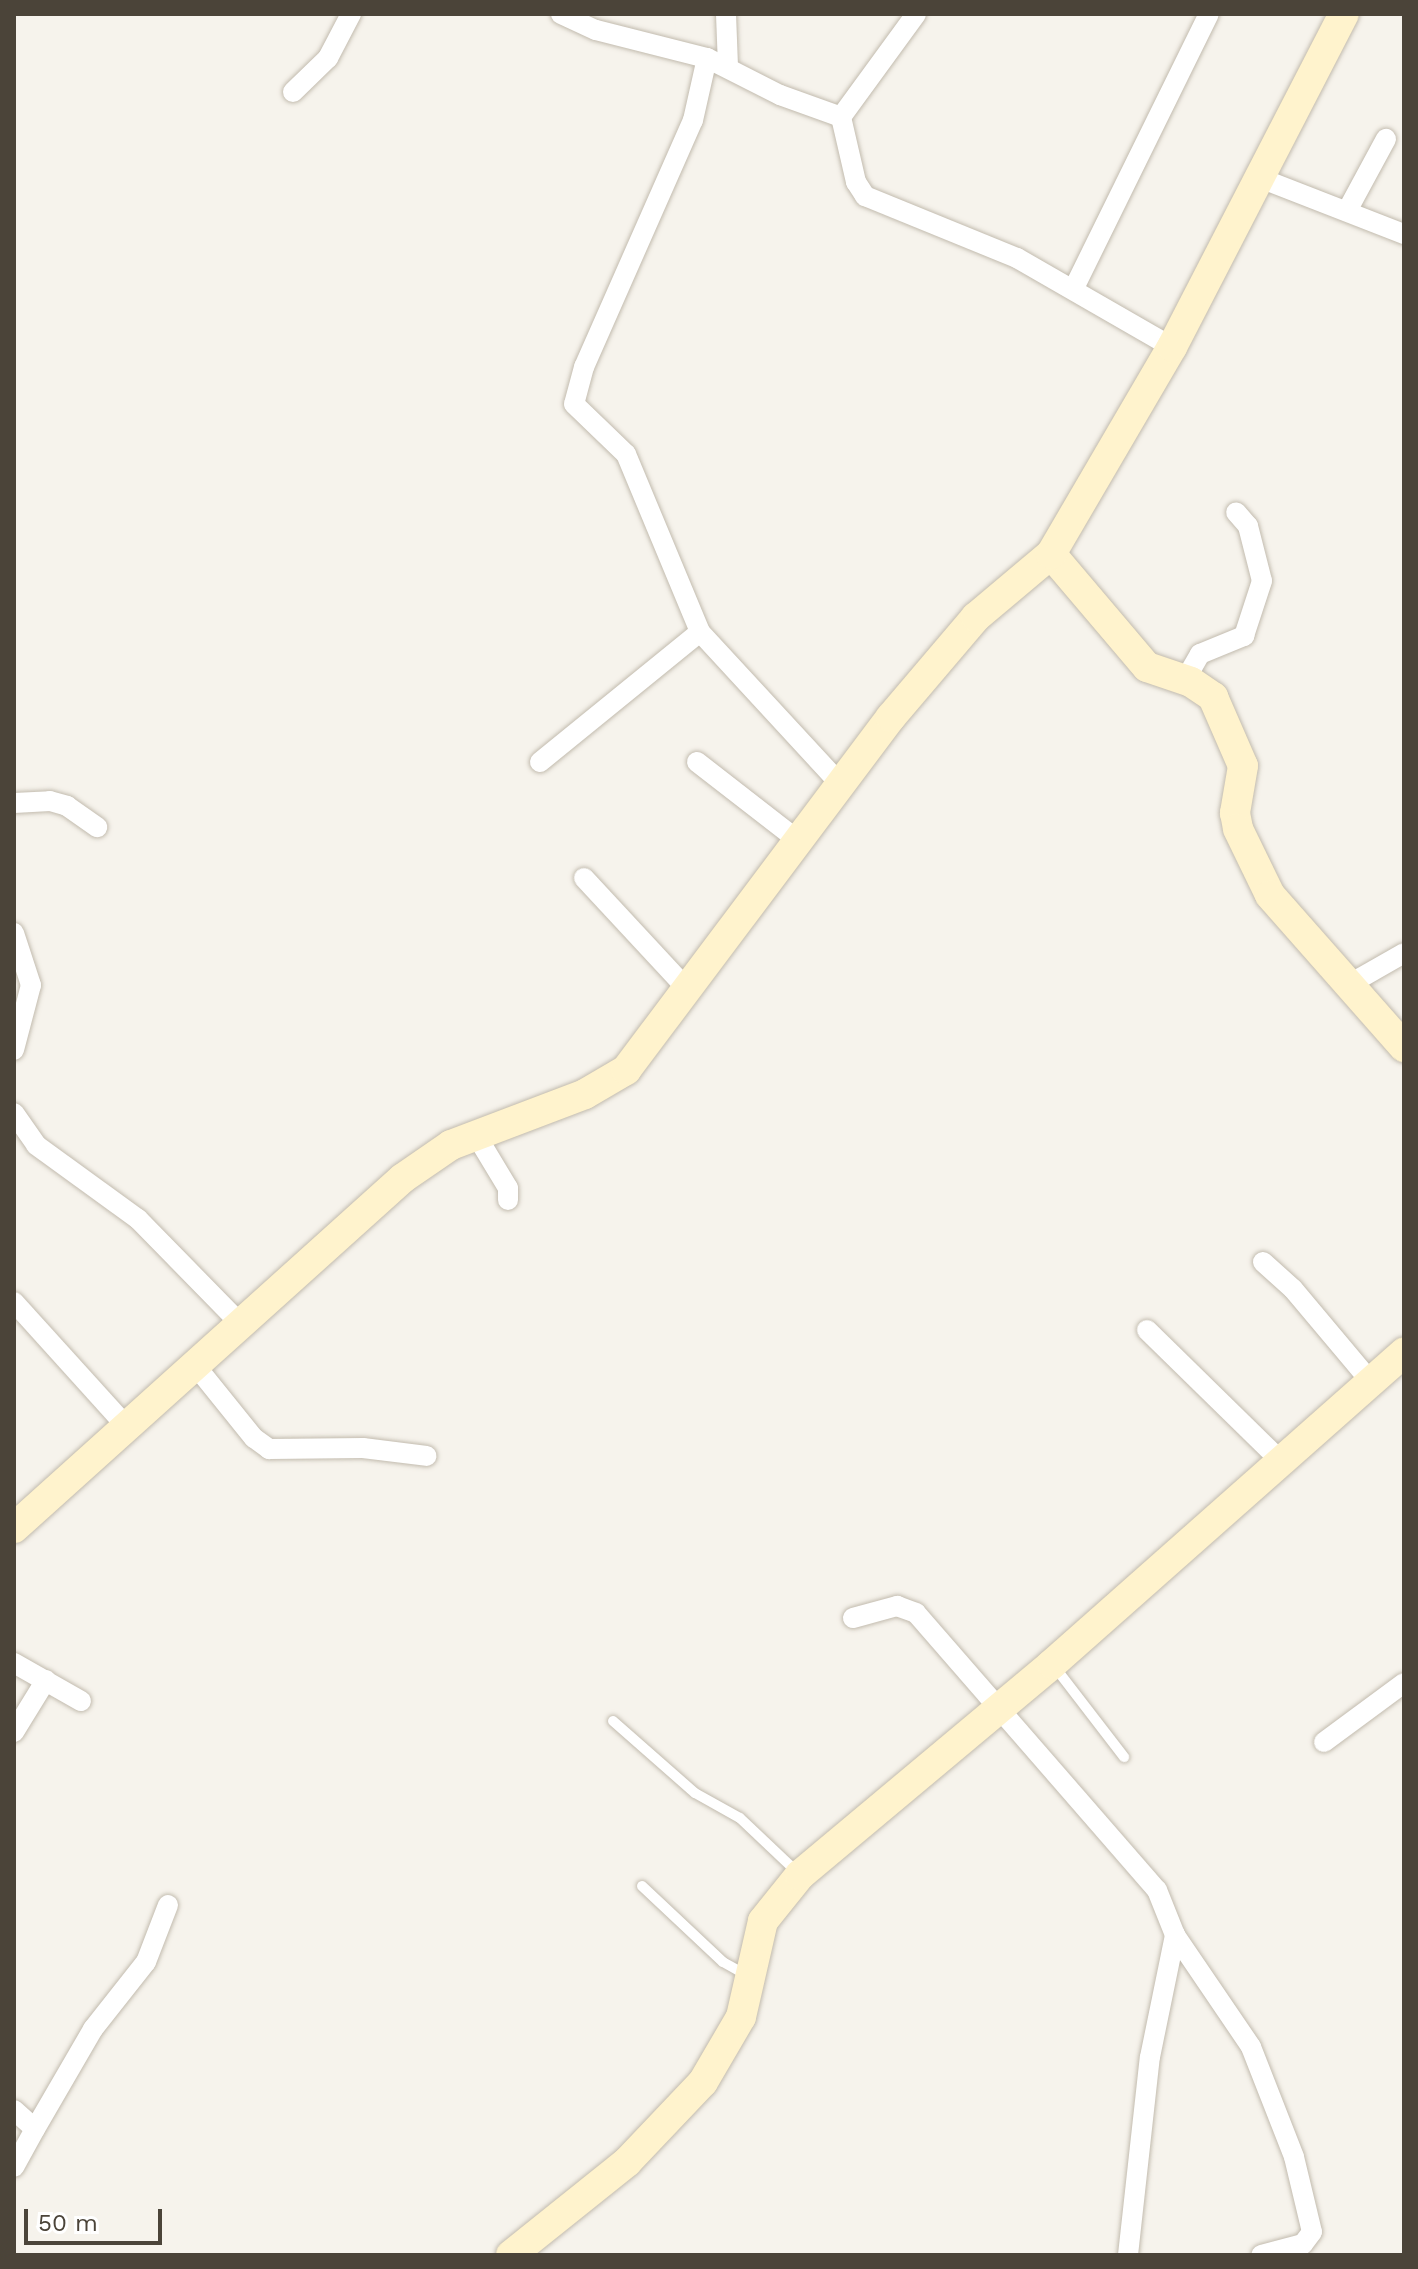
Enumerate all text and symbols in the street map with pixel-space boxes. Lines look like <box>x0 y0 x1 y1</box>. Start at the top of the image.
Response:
scale bar <box>28 2193 166 2243</box>
text: 50 m <box>38 2209 98 2237</box>

